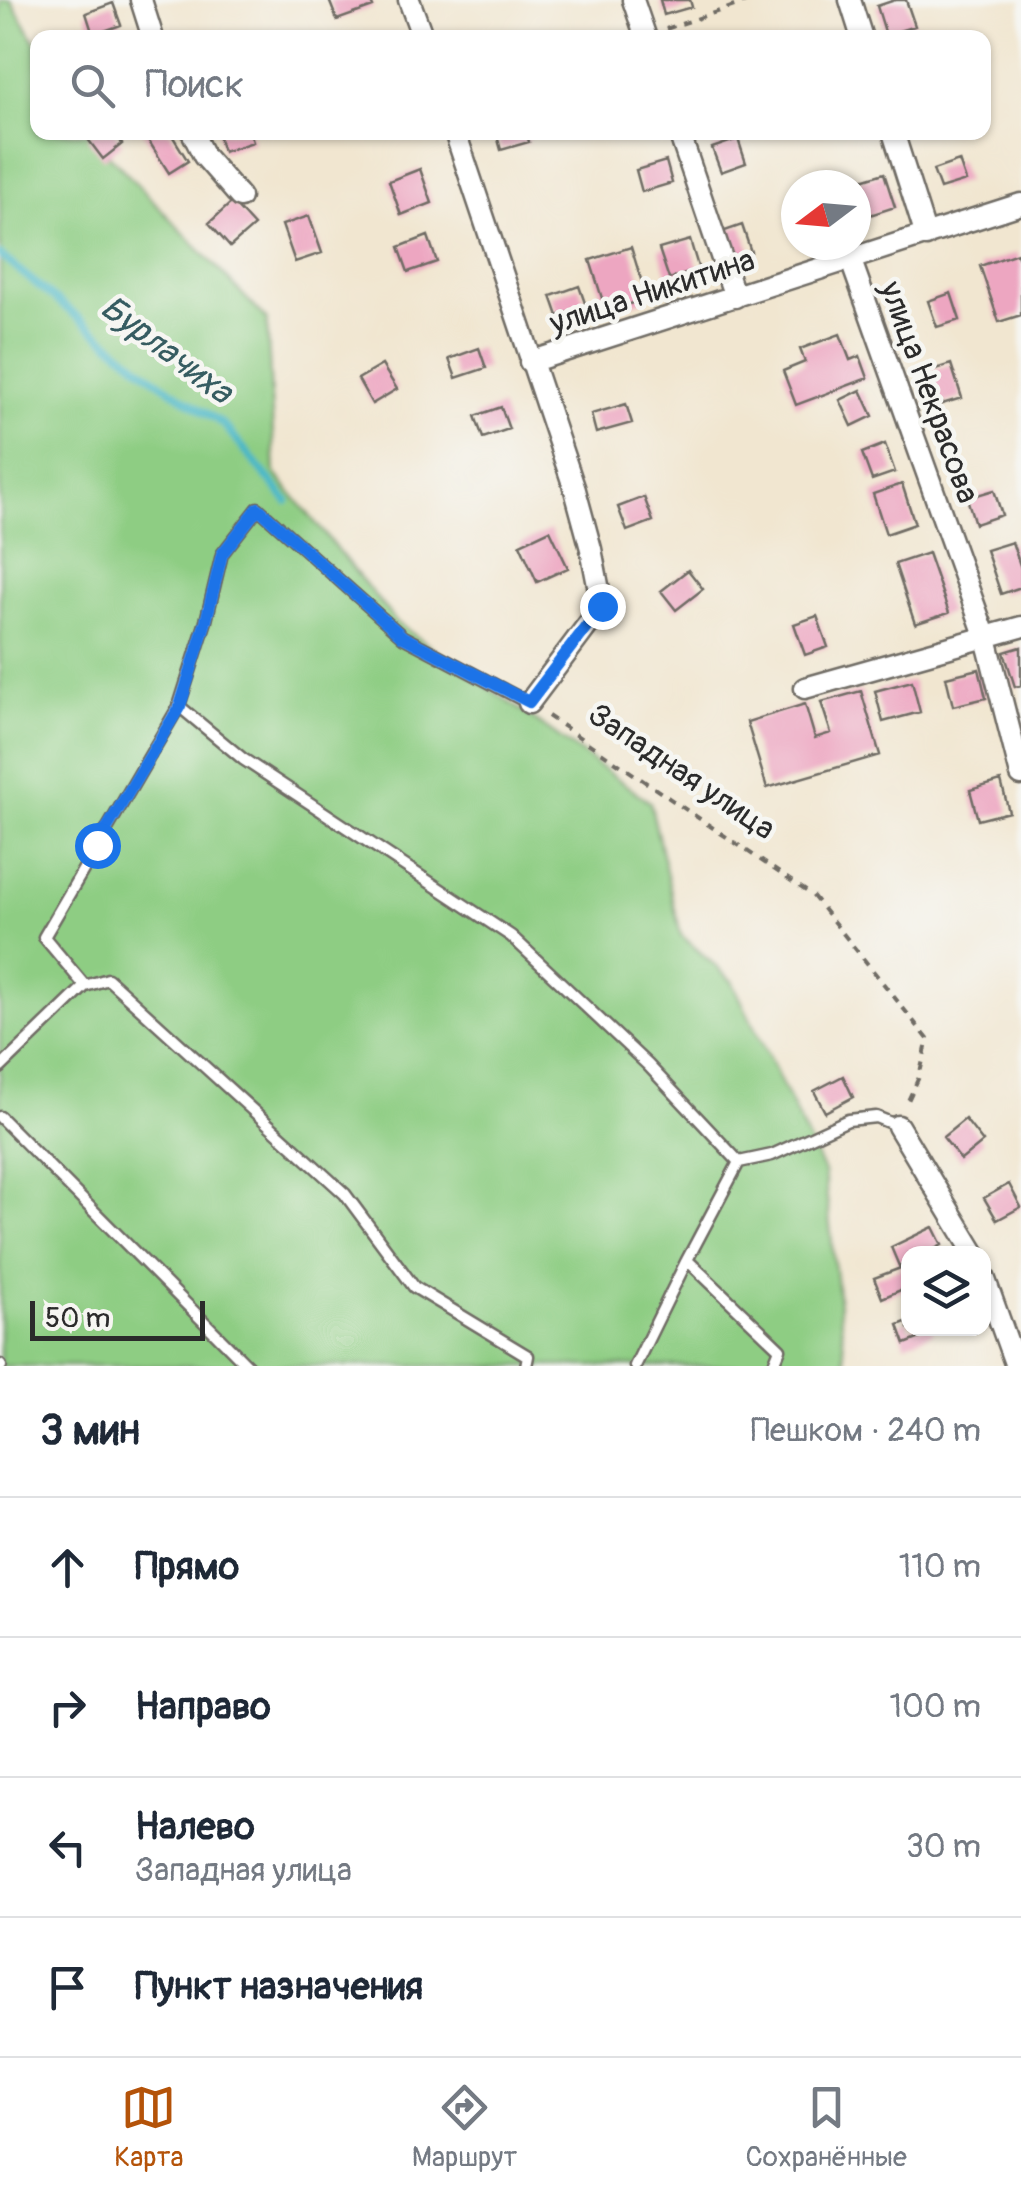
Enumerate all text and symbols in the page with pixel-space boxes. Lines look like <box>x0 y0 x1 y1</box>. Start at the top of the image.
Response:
search box <box>30 30 991 140</box>
icon: search <box>65 58 120 113</box>
text: Поиск <box>145 61 244 109</box>
north arrow <box>781 170 871 260</box>
street label: улица Никитина <box>544 240 760 344</box>
street label: улица Некрасова <box>870 275 988 509</box>
water label: Бурлачиха <box>92 286 243 415</box>
route end <box>580 584 626 630</box>
street label: Западная улица <box>580 695 783 849</box>
route start <box>75 823 121 869</box>
map controls <box>901 1246 991 1336</box>
button: layers <box>901 1246 991 1336</box>
scale bar <box>30 1296 205 1340</box>
text: 50 m <box>45 1301 110 1336</box>
text: 3 мин <box>40 1405 140 1457</box>
text: Пешком · 240 m <box>751 1411 981 1451</box>
icon: ahead <box>40 1540 95 1595</box>
text: Прямо <box>135 1543 239 1591</box>
text: 110 m <box>899 1547 981 1587</box>
icon: right <box>40 1680 95 1735</box>
text: Направо <box>135 1683 271 1731</box>
text: 100 m <box>889 1687 981 1727</box>
text: Налево <box>135 1803 255 1851</box>
icon: left <box>40 1820 95 1875</box>
text: 30 m <box>906 1827 981 1867</box>
text: Западная улица <box>135 1851 352 1891</box>
icon: arrive <box>40 1960 95 2015</box>
text: Пункт назначения <box>135 1963 423 2011</box>
tab: Карта <box>114 2080 184 2175</box>
tab: Маршрут <box>412 2080 517 2175</box>
tab: Сохранённые <box>745 2080 907 2175</box>

